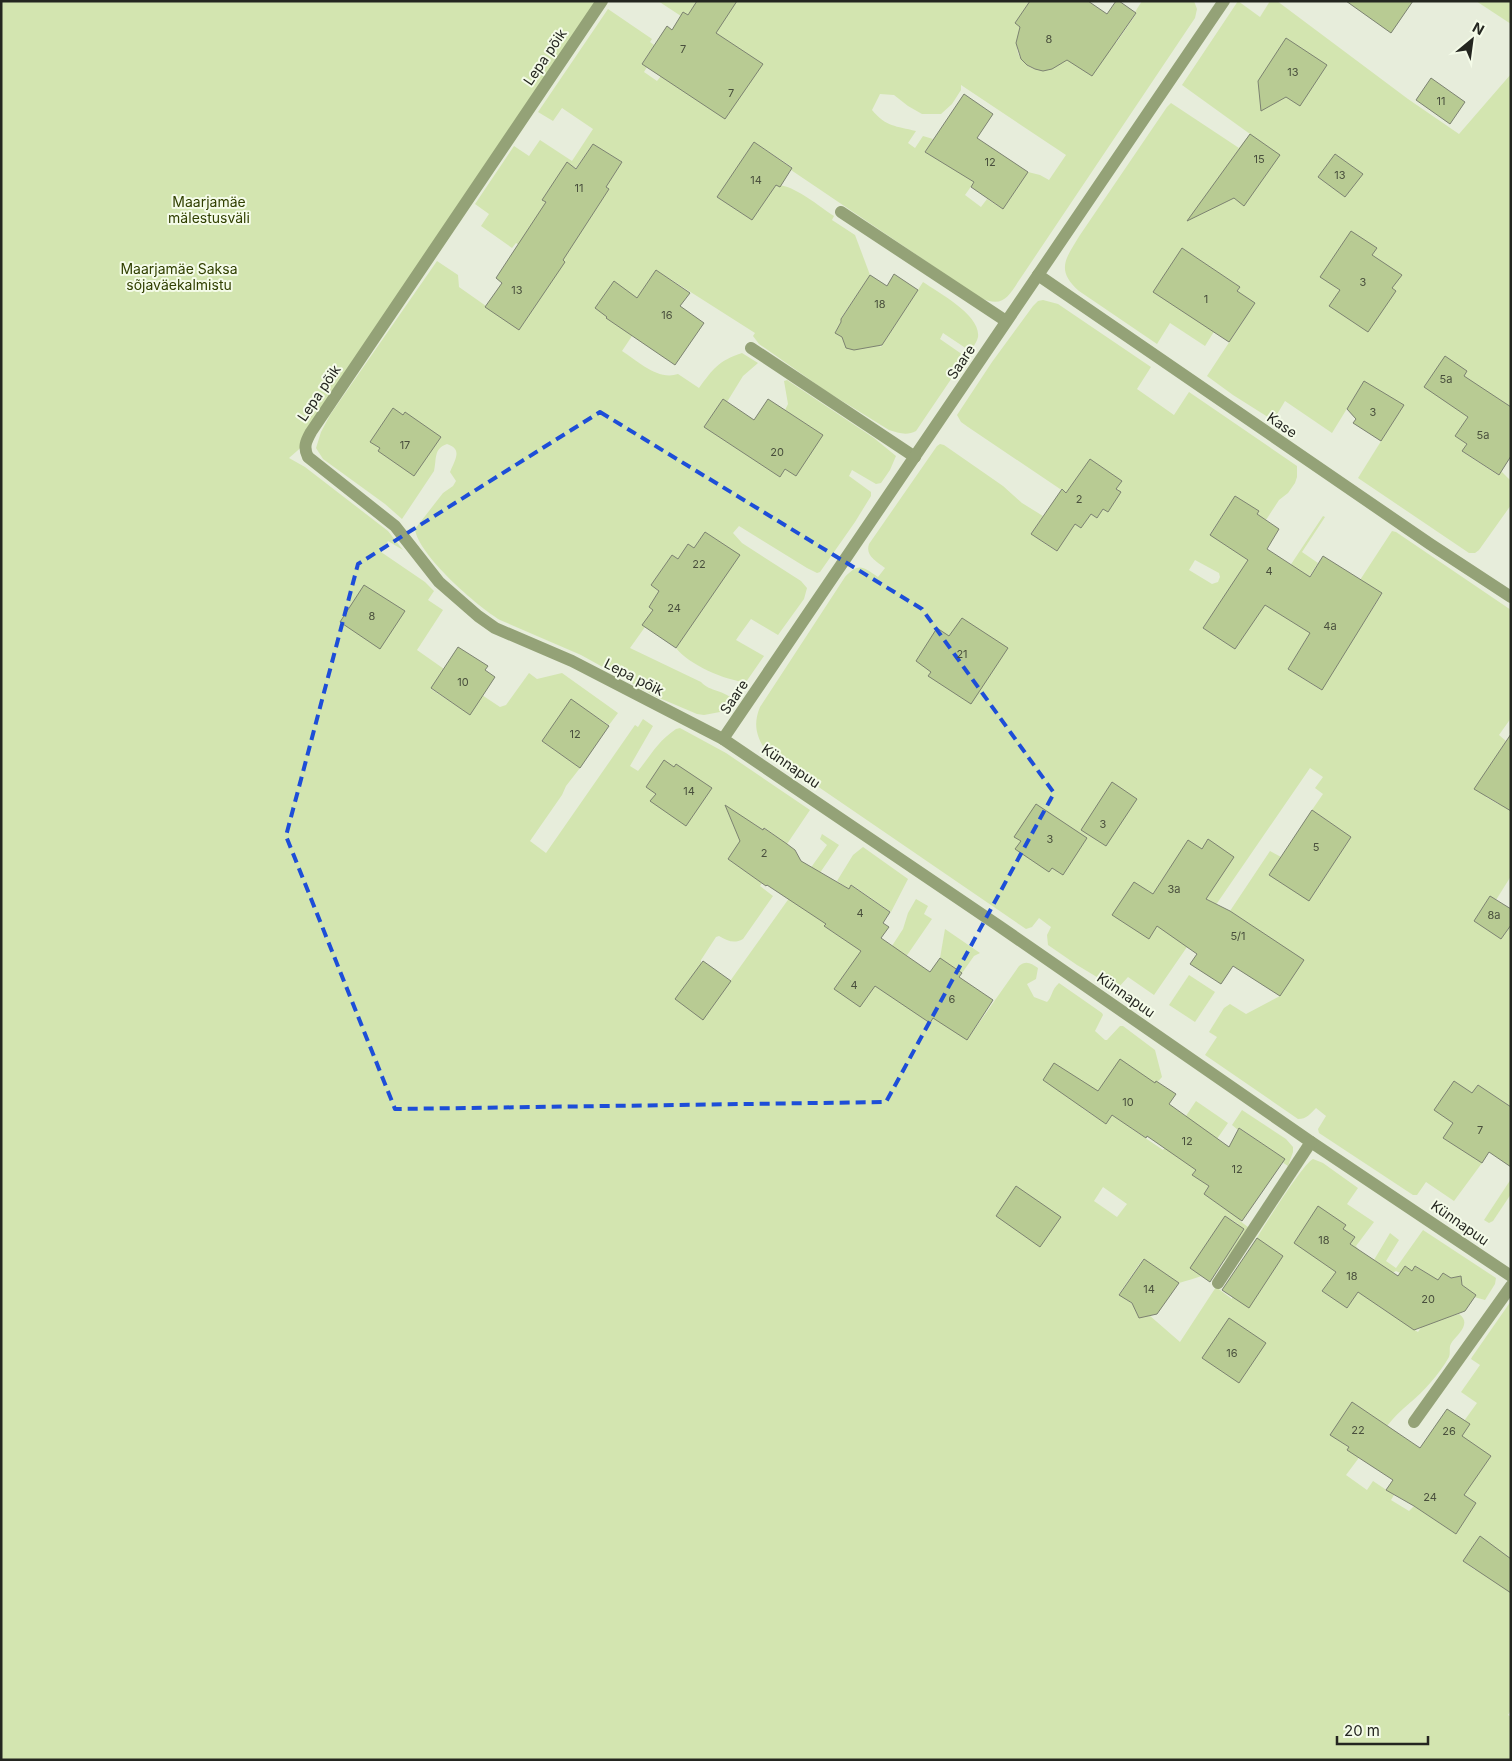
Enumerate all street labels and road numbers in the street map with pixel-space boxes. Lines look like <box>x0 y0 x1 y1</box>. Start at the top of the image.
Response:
street label: Lepa põik <box>519 25 570 88</box>
street label: Saare <box>943 341 978 382</box>
street label: Lepa põik <box>293 361 344 424</box>
street label: Kase <box>1264 408 1301 441</box>
street label: Lepa põik <box>602 654 667 699</box>
street label: Saare <box>716 676 751 717</box>
street label: Künnapuu <box>759 740 824 791</box>
street label: Künnapuu <box>1094 968 1159 1021</box>
street label: Künnapuu <box>1428 1196 1493 1249</box>

